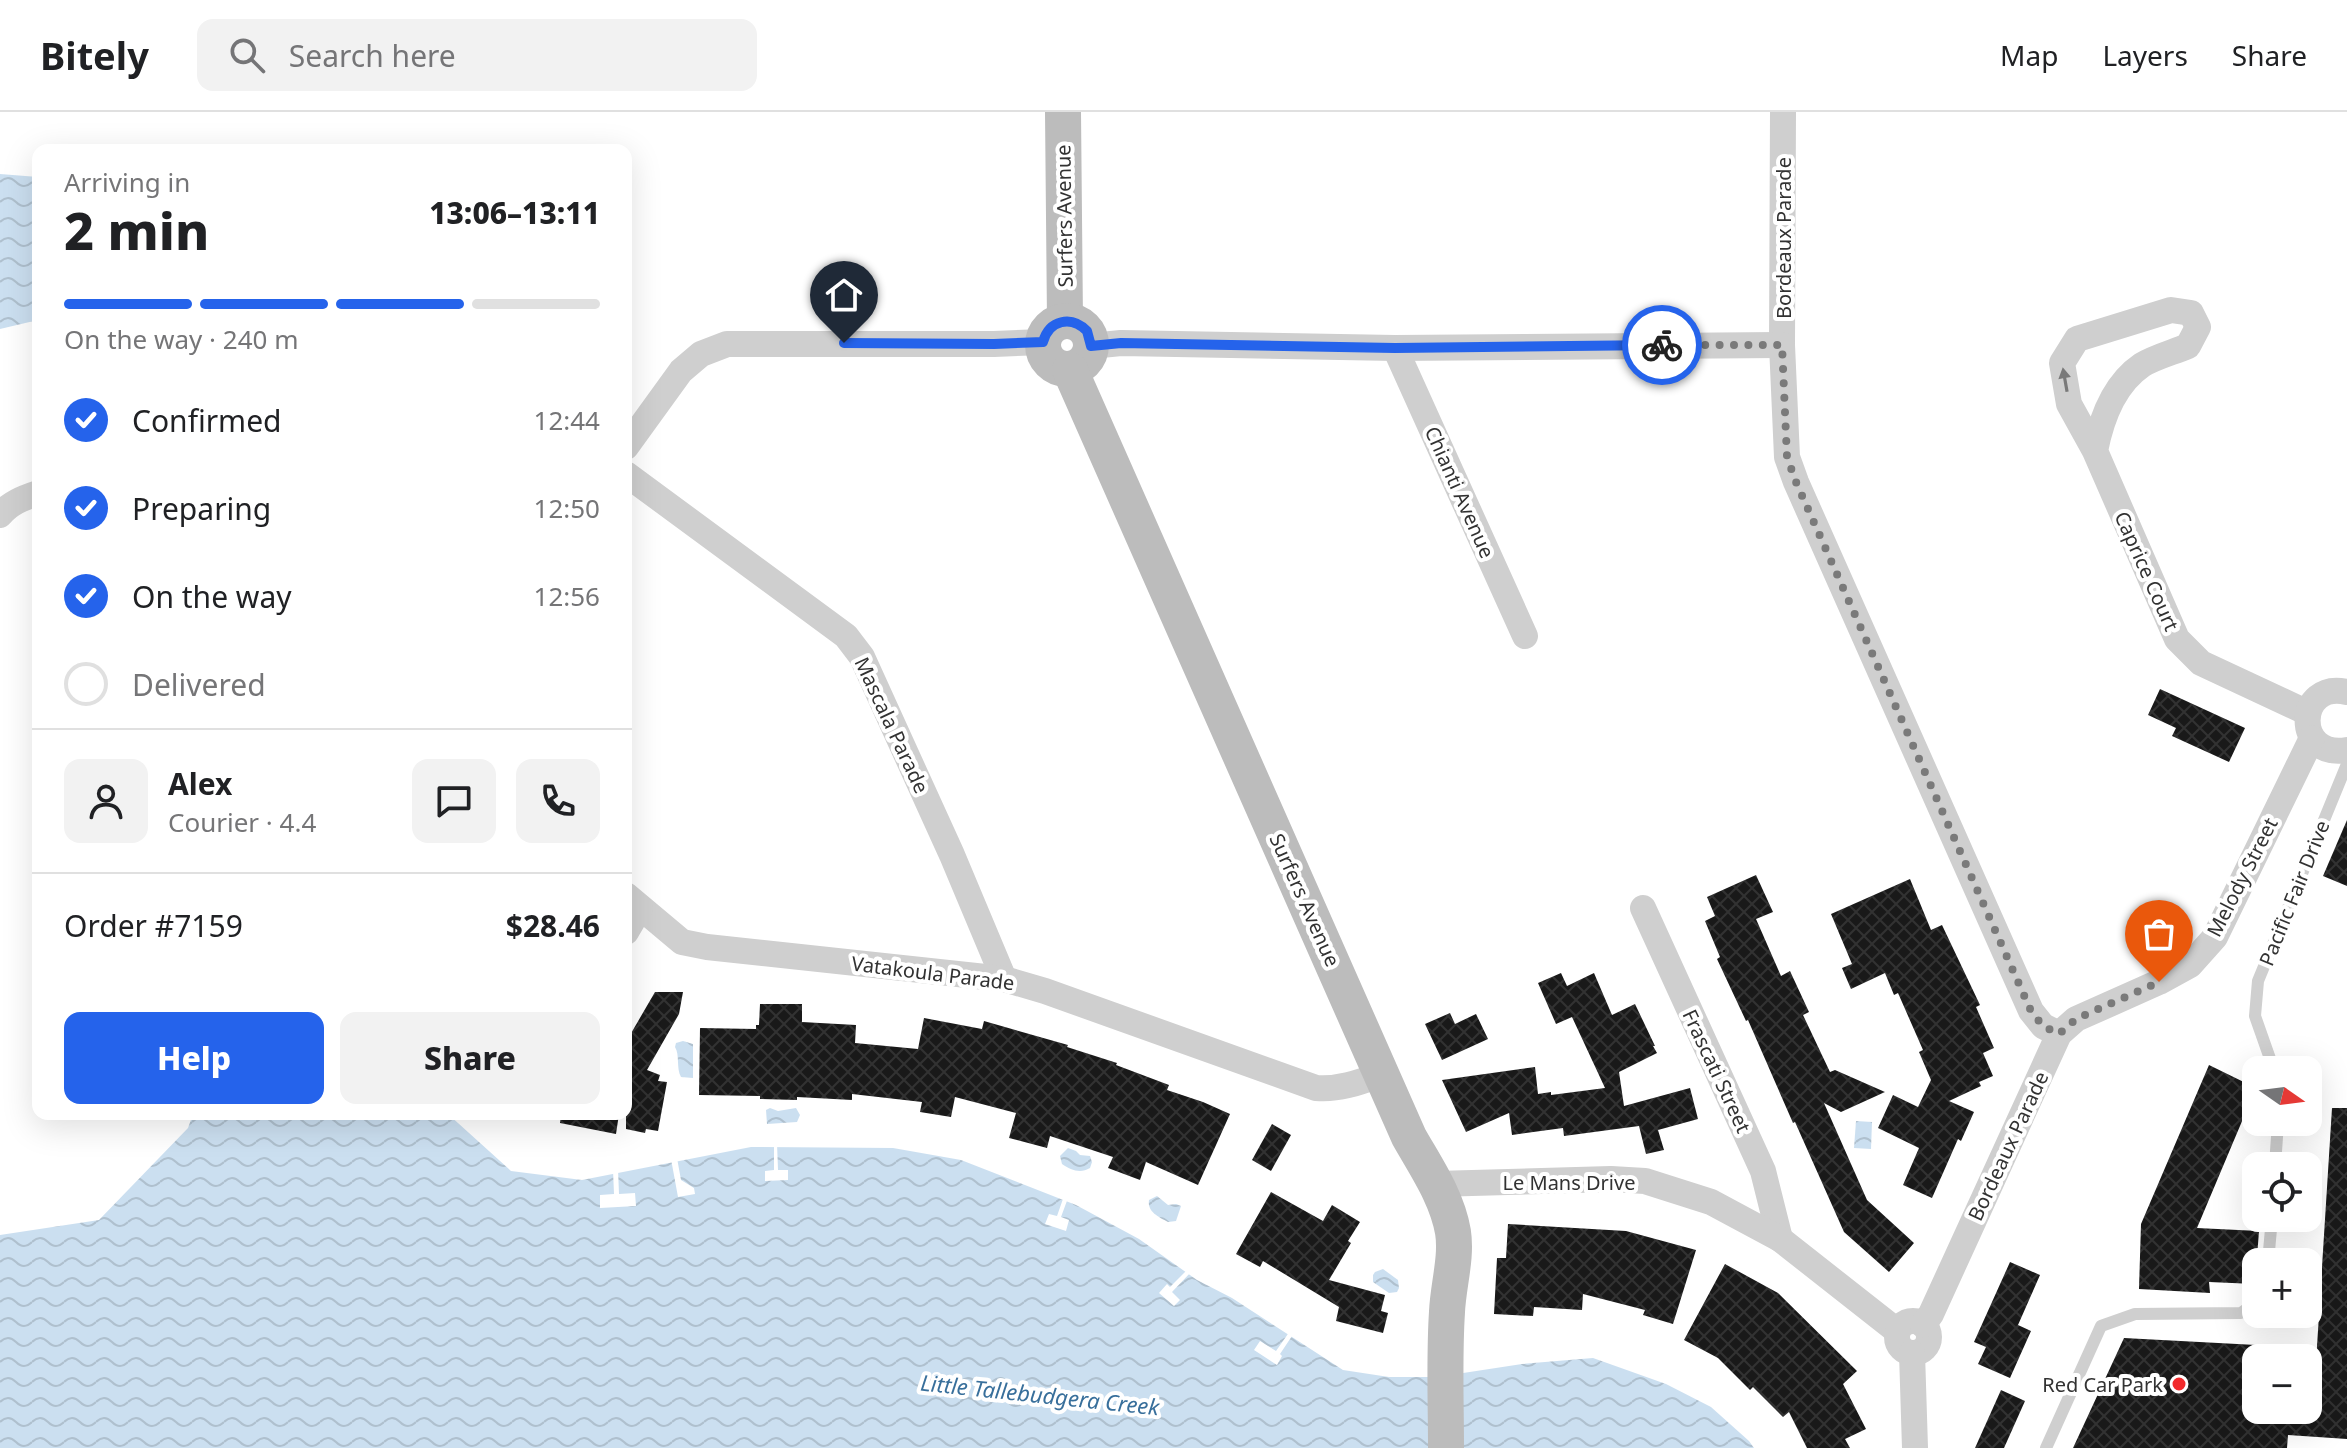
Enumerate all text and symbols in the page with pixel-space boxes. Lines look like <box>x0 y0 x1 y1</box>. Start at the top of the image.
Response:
search box <box>197 19 757 91</box>
text: Bitely <box>40 29 149 81</box>
icon: search <box>225 33 269 77</box>
text: Search here <box>289 35 456 76</box>
text: Map <box>2000 36 2058 74</box>
text: Layers <box>2102 36 2188 74</box>
text: Share <box>2232 36 2307 74</box>
street label: Surfers Avenue <box>1049 144 1079 288</box>
street label: Bordeaux Parade <box>1770 157 1797 319</box>
text: Arriving in <box>64 164 190 200</box>
text: 13:06–13:11 <box>429 192 600 233</box>
text: 2 min <box>64 194 209 265</box>
pin <box>810 261 878 343</box>
icon: home <box>822 273 866 317</box>
courier <box>1622 305 1702 385</box>
text: On the way · 240 m <box>64 321 298 357</box>
icon: bike <box>1640 323 1684 367</box>
one-way arrow <box>2058 368 2071 393</box>
icon: check <box>64 398 108 442</box>
text: Confirmed <box>132 400 282 441</box>
text: 12:44 <box>534 402 600 438</box>
street label: Chianti Avenue <box>1419 422 1501 562</box>
icon: check <box>64 486 108 530</box>
text: Preparing <box>132 488 271 529</box>
text: 12:50 <box>534 490 600 526</box>
street label: Caprice Court <box>2109 507 2185 635</box>
icon: check <box>64 574 108 618</box>
text: On the way <box>132 576 292 617</box>
text: 12:56 <box>534 578 600 614</box>
street label: Mascala Parade <box>849 653 935 797</box>
text: Delivered <box>132 664 266 705</box>
button: person <box>64 759 148 843</box>
button: chat <box>412 759 496 843</box>
button: phone <box>516 759 600 843</box>
text: Alex <box>168 763 232 804</box>
text: Courier · 4.4 <box>168 804 316 840</box>
street label: Melody Street <box>2200 813 2284 941</box>
street label: Pacific Fair Drive <box>2253 816 2335 970</box>
street label: Surfers Avenue <box>1264 829 1346 971</box>
pin <box>2125 900 2193 982</box>
text: Order #7159 <box>64 905 243 946</box>
text: $28.46 <box>506 905 600 946</box>
icon: bag <box>2137 912 2181 956</box>
street label: Vatakoula Parade <box>850 950 1016 996</box>
street label: Frascati Street <box>1677 1005 1757 1137</box>
button: Help <box>64 1012 324 1104</box>
button: Share <box>340 1012 600 1104</box>
north arrow <box>2242 1056 2322 1136</box>
map controls <box>2242 1056 2322 1424</box>
street label: Bordeaux Parade <box>1962 1067 2054 1225</box>
button: locate <box>2242 1152 2322 1232</box>
street label: Le Mans Drive <box>1503 1169 1635 1196</box>
button: + <box>2242 1248 2322 1328</box>
button: − <box>2242 1344 2322 1424</box>
water label: Little Tallebudgera Creek <box>919 1367 1162 1422</box>
place label: Red Car Park <box>2042 1371 2163 1398</box>
marker: Red Car Park <box>2170 1375 2188 1393</box>

